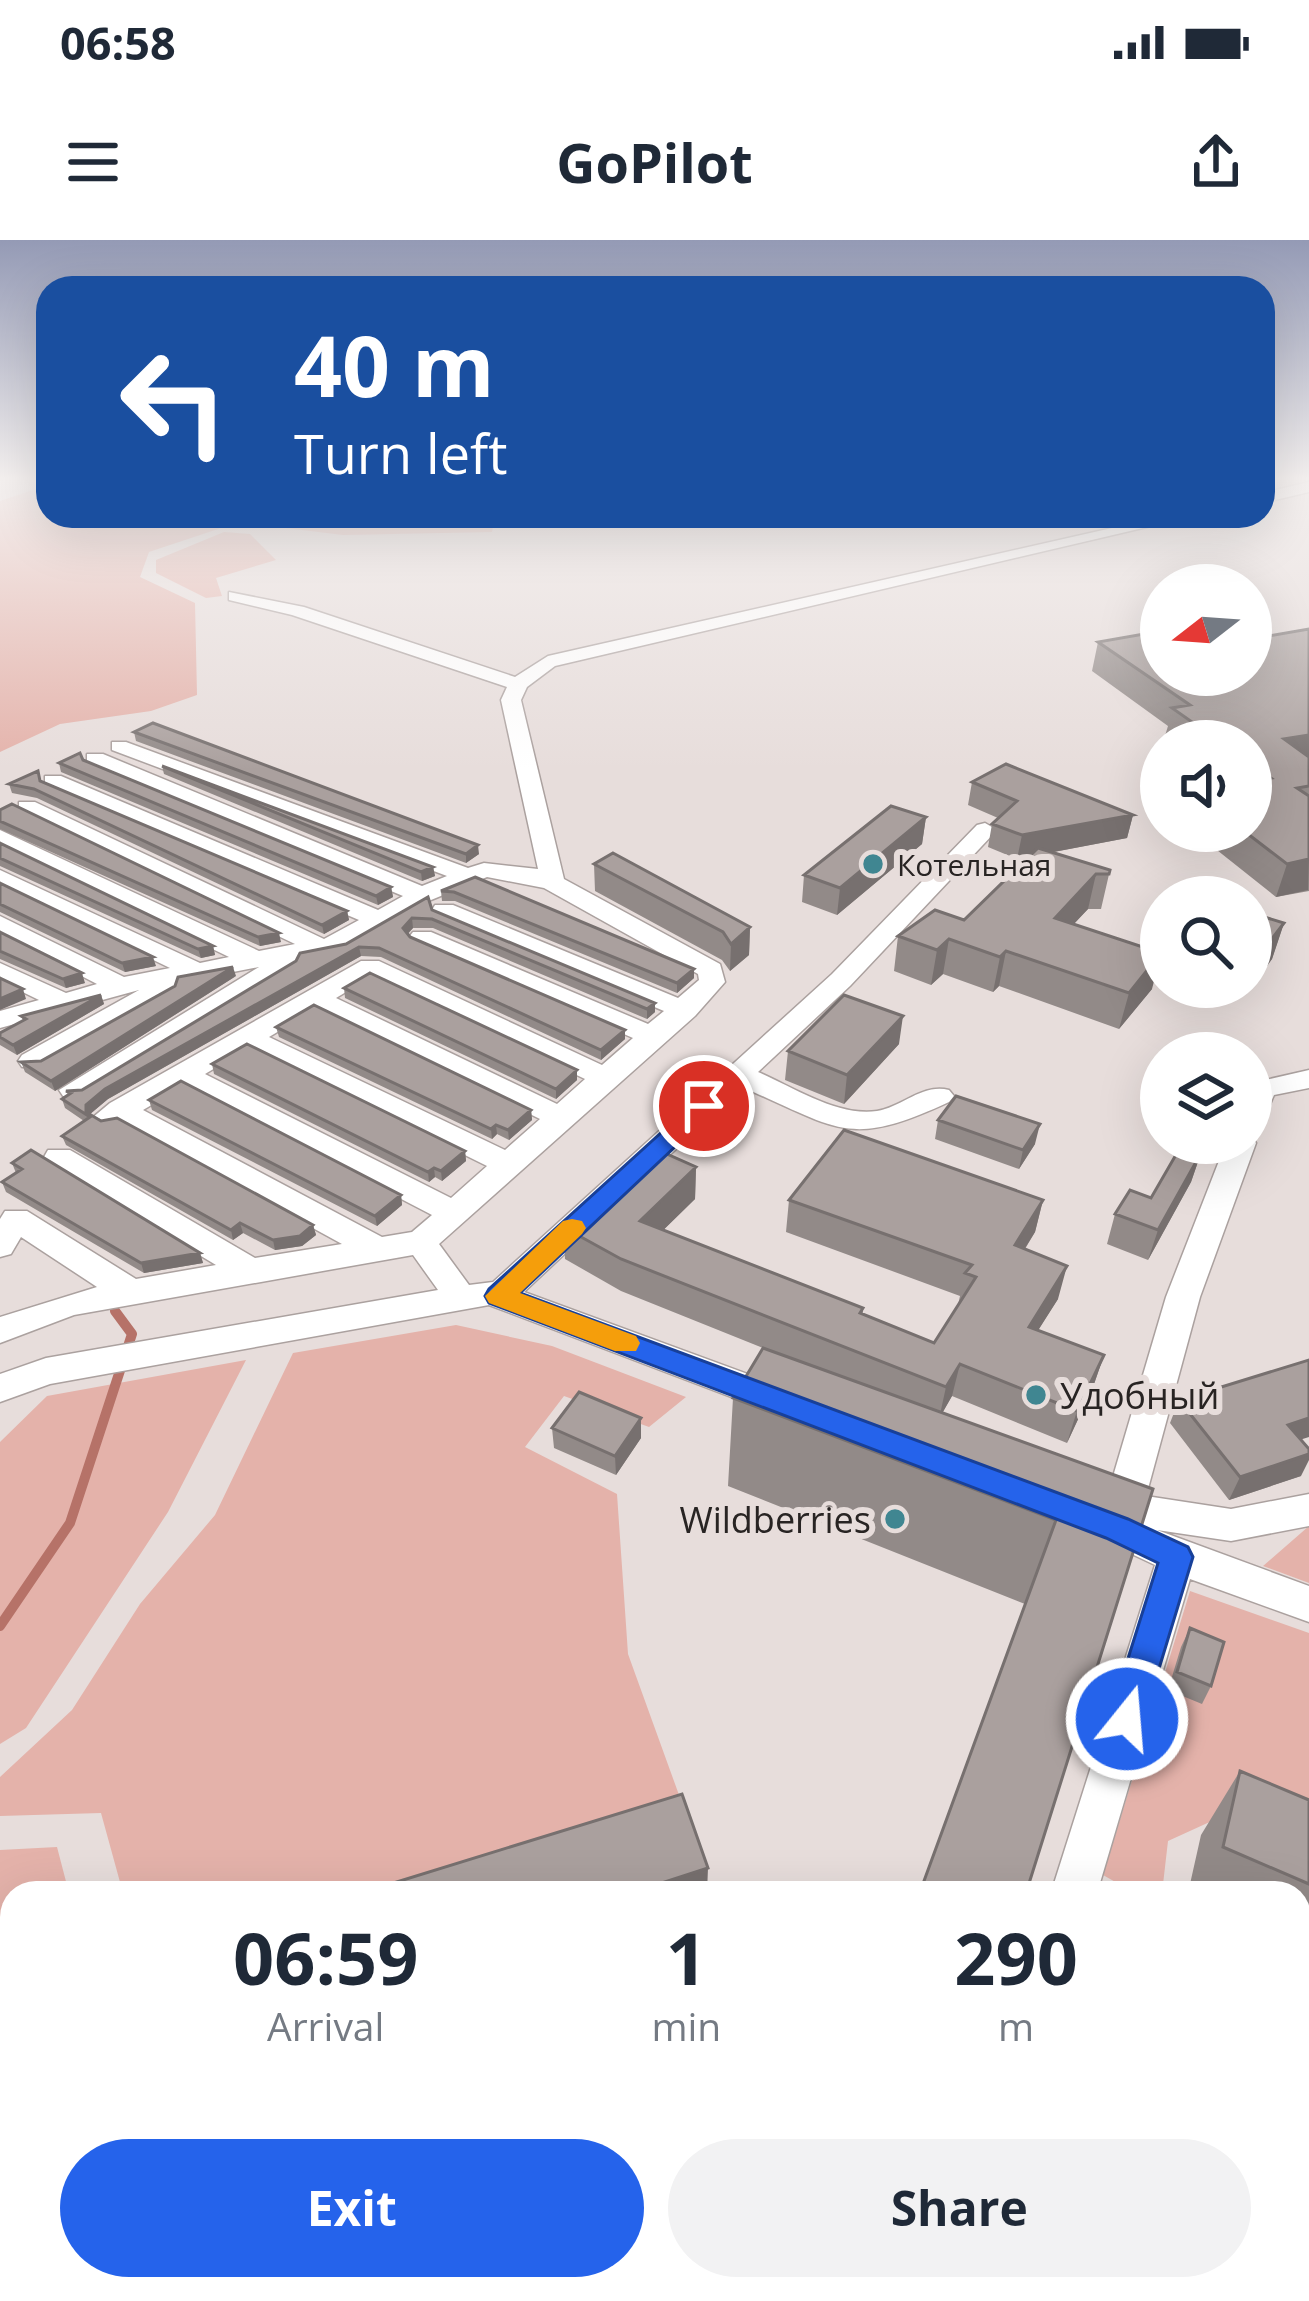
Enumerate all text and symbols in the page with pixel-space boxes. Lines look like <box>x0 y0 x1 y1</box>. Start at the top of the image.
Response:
text: 06:58 <box>60 12 176 73</box>
text: GoPilot <box>556 125 753 199</box>
icon: menu <box>60 129 126 195</box>
icon: share <box>1183 129 1249 195</box>
text: 40 m <box>294 307 494 422</box>
icon: left <box>96 324 252 480</box>
text: Turn left <box>294 416 507 490</box>
north arrow <box>1140 564 1272 696</box>
map controls <box>1140 564 1272 1164</box>
button: sound <box>1140 720 1272 852</box>
place label: Котельная <box>897 844 1051 885</box>
marker: Котельная <box>860 851 886 877</box>
button: search <box>1140 876 1272 1008</box>
button: layers <box>1140 1032 1272 1164</box>
pin <box>653 1055 755 1157</box>
icon: arrive <box>671 1073 737 1139</box>
place label: Удобный <box>1060 1371 1219 1420</box>
marker: Удобный <box>1023 1382 1049 1408</box>
place label: Wildberries <box>679 1495 871 1544</box>
marker: Wildberries <box>882 1506 908 1532</box>
position arrow <box>1064 1656 1190 1782</box>
text: 06:59 <box>233 1908 418 2006</box>
text: 1 <box>666 1908 707 2006</box>
text: 290 <box>954 1908 1078 2006</box>
text: Arrival <box>267 1999 384 2052</box>
text: min <box>651 1999 721 2052</box>
text: m <box>998 1999 1034 2052</box>
button: Exit <box>60 2139 644 2277</box>
button: Share <box>668 2139 1251 2277</box>

